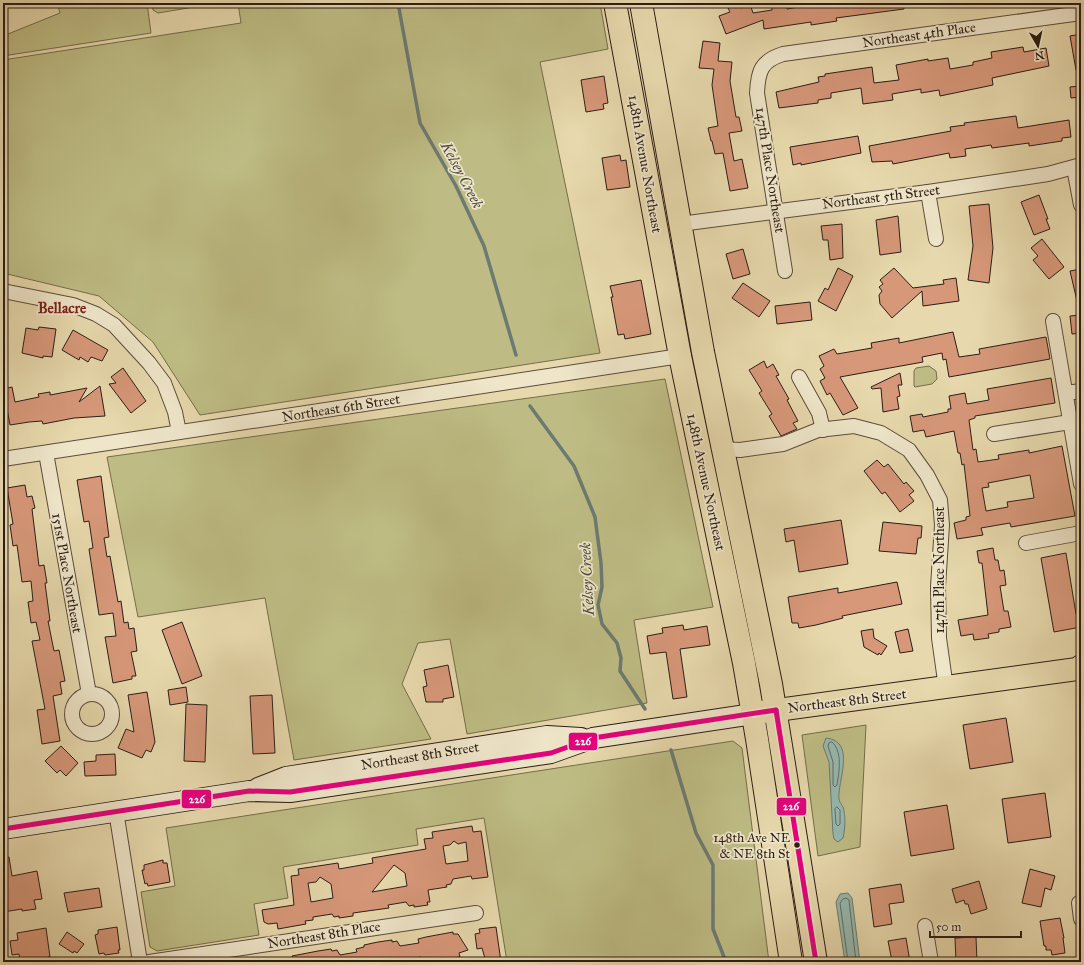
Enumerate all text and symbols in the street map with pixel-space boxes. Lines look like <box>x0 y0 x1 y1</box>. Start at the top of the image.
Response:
street label: Northeast 4th Place <box>861 19 977 51</box>
north arrow <box>1018 26 1058 66</box>
text: N <box>1033 48 1045 63</box>
street label: 148th Avenue Northeast <box>624 94 666 234</box>
street label: 147th Place Northeast <box>752 106 788 234</box>
water label: Kelsey Creek <box>436 138 487 212</box>
street label: Northeast 5th Street <box>821 181 941 213</box>
district label: Bellacre <box>38 299 87 317</box>
street label: Northeast 6th Street <box>281 390 401 426</box>
street label: 148th Avenue Northeast <box>683 412 729 552</box>
street label: 147th Place Northeast <box>931 507 948 633</box>
street label: 151st Place Northeast <box>48 512 86 634</box>
water label: Kelsey Creek <box>576 542 598 617</box>
street label: Northeast 8th Street <box>787 685 907 717</box>
line badge: 226 <box>568 732 598 751</box>
text: 226 <box>575 735 593 748</box>
street label: Northeast 8th Street <box>360 738 480 774</box>
line badge: 226 <box>181 789 212 809</box>
text: 226 <box>189 793 207 806</box>
line badge: 226 <box>776 797 807 816</box>
text: 226 <box>783 800 801 813</box>
place label: 148th Ave NE & NE 8th St <box>713 830 790 862</box>
marker: 148th Ave NE & NE 8th St <box>792 840 802 850</box>
scale bar <box>930 913 1021 939</box>
street label: Northeast 8th Place <box>266 918 382 952</box>
text: 50 m <box>936 920 961 934</box>

